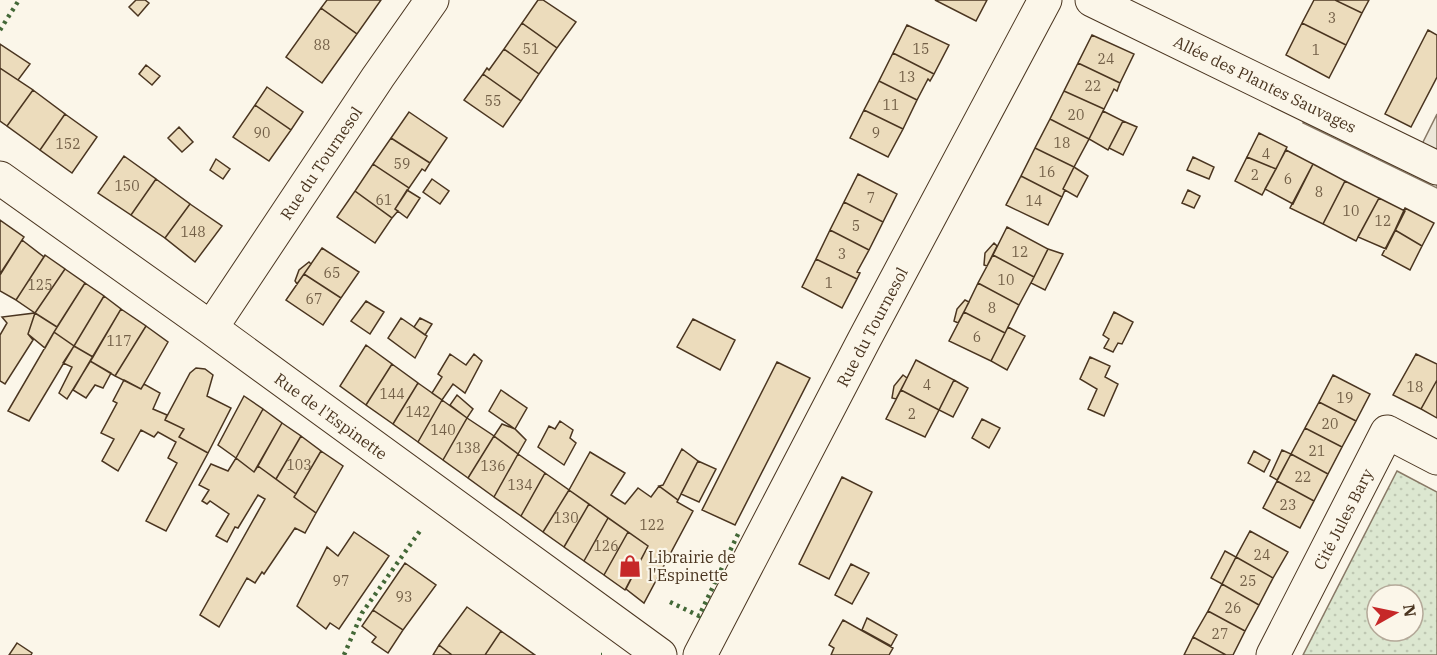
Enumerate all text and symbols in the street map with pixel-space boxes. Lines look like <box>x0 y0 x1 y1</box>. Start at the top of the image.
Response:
house number: 3 <box>1328 9 1336 27</box>
street label: Allée des Plantes Sauvages <box>1170 31 1360 137</box>
house number: 88 <box>314 36 330 54</box>
house number: 51 <box>523 40 539 58</box>
house number: 15 <box>913 40 929 58</box>
house number: 1 <box>1312 41 1320 59</box>
house number: 24 <box>1098 50 1114 68</box>
house number: 13 <box>899 68 915 86</box>
house number: 22 <box>1085 77 1101 95</box>
house number: 55 <box>485 92 501 110</box>
house number: 11 <box>883 96 899 114</box>
street label: Rue du Tournesol <box>276 102 366 223</box>
house number: 20 <box>1068 106 1084 124</box>
house number: 90 <box>254 124 270 142</box>
house number: 9 <box>872 124 880 142</box>
house number: 18 <box>1054 134 1070 152</box>
house number: 152 <box>55 135 81 153</box>
house number: 4 <box>1262 145 1270 163</box>
house number: 59 <box>394 155 410 173</box>
house number: 16 <box>1039 163 1055 181</box>
house number: 2 <box>1251 166 1259 184</box>
house number: 6 <box>1284 170 1292 188</box>
house number: 150 <box>114 177 140 195</box>
house number: 8 <box>1315 183 1323 201</box>
house number: 7 <box>867 189 875 207</box>
house number: 61 <box>376 191 392 209</box>
house number: 14 <box>1026 192 1042 210</box>
house number: 10 <box>1343 202 1359 220</box>
house number: 12 <box>1375 212 1391 230</box>
house number: 5 <box>852 217 860 235</box>
house number: 148 <box>180 223 206 241</box>
house number: 12 <box>1012 243 1028 261</box>
house number: 3 <box>838 245 846 263</box>
house number: 65 <box>324 264 340 282</box>
street label: Rue du Tournesol <box>832 264 912 390</box>
house number: 10 <box>998 271 1014 289</box>
house number: 1 <box>825 274 833 292</box>
house number: 125 <box>27 276 53 294</box>
house number: 67 <box>306 290 322 308</box>
house number: 8 <box>988 299 996 317</box>
house number: 6 <box>973 328 981 346</box>
house number: 117 <box>106 332 132 350</box>
street label: Rue de l'Espinette <box>271 368 391 464</box>
house number: 4 <box>923 376 931 394</box>
house number: 18 <box>1407 378 1423 396</box>
house number: 144 <box>379 385 405 403</box>
house number: 19 <box>1337 389 1353 407</box>
house number: 142 <box>405 403 431 421</box>
house number: 2 <box>908 405 916 423</box>
house number: 20 <box>1322 415 1338 433</box>
house number: 140 <box>430 421 456 439</box>
house number: 138 <box>455 439 481 457</box>
house number: 21 <box>1309 442 1325 460</box>
house number: 103 <box>286 456 312 474</box>
house number: 136 <box>480 457 506 475</box>
street label: Cité Jules Bary <box>1309 465 1377 573</box>
house number: 22 <box>1295 468 1311 486</box>
house number: 134 <box>507 476 533 494</box>
house number: 23 <box>1280 496 1296 514</box>
house number: 130 <box>553 509 579 527</box>
house number: 122 <box>639 516 665 534</box>
house number: 126 <box>593 537 619 555</box>
house number: 24 <box>1254 546 1270 564</box>
place label: Librairie de l'Espinette <box>648 547 736 585</box>
shop icon: Librairie de l'Espinette <box>617 553 643 579</box>
house number: 97 <box>333 572 349 590</box>
house number: 25 <box>1240 572 1256 590</box>
north arrow <box>1365 583 1425 643</box>
house number: 93 <box>396 588 412 606</box>
house number: 26 <box>1225 599 1241 617</box>
text: N <box>1399 603 1421 618</box>
house number: 27 <box>1212 625 1228 643</box>

